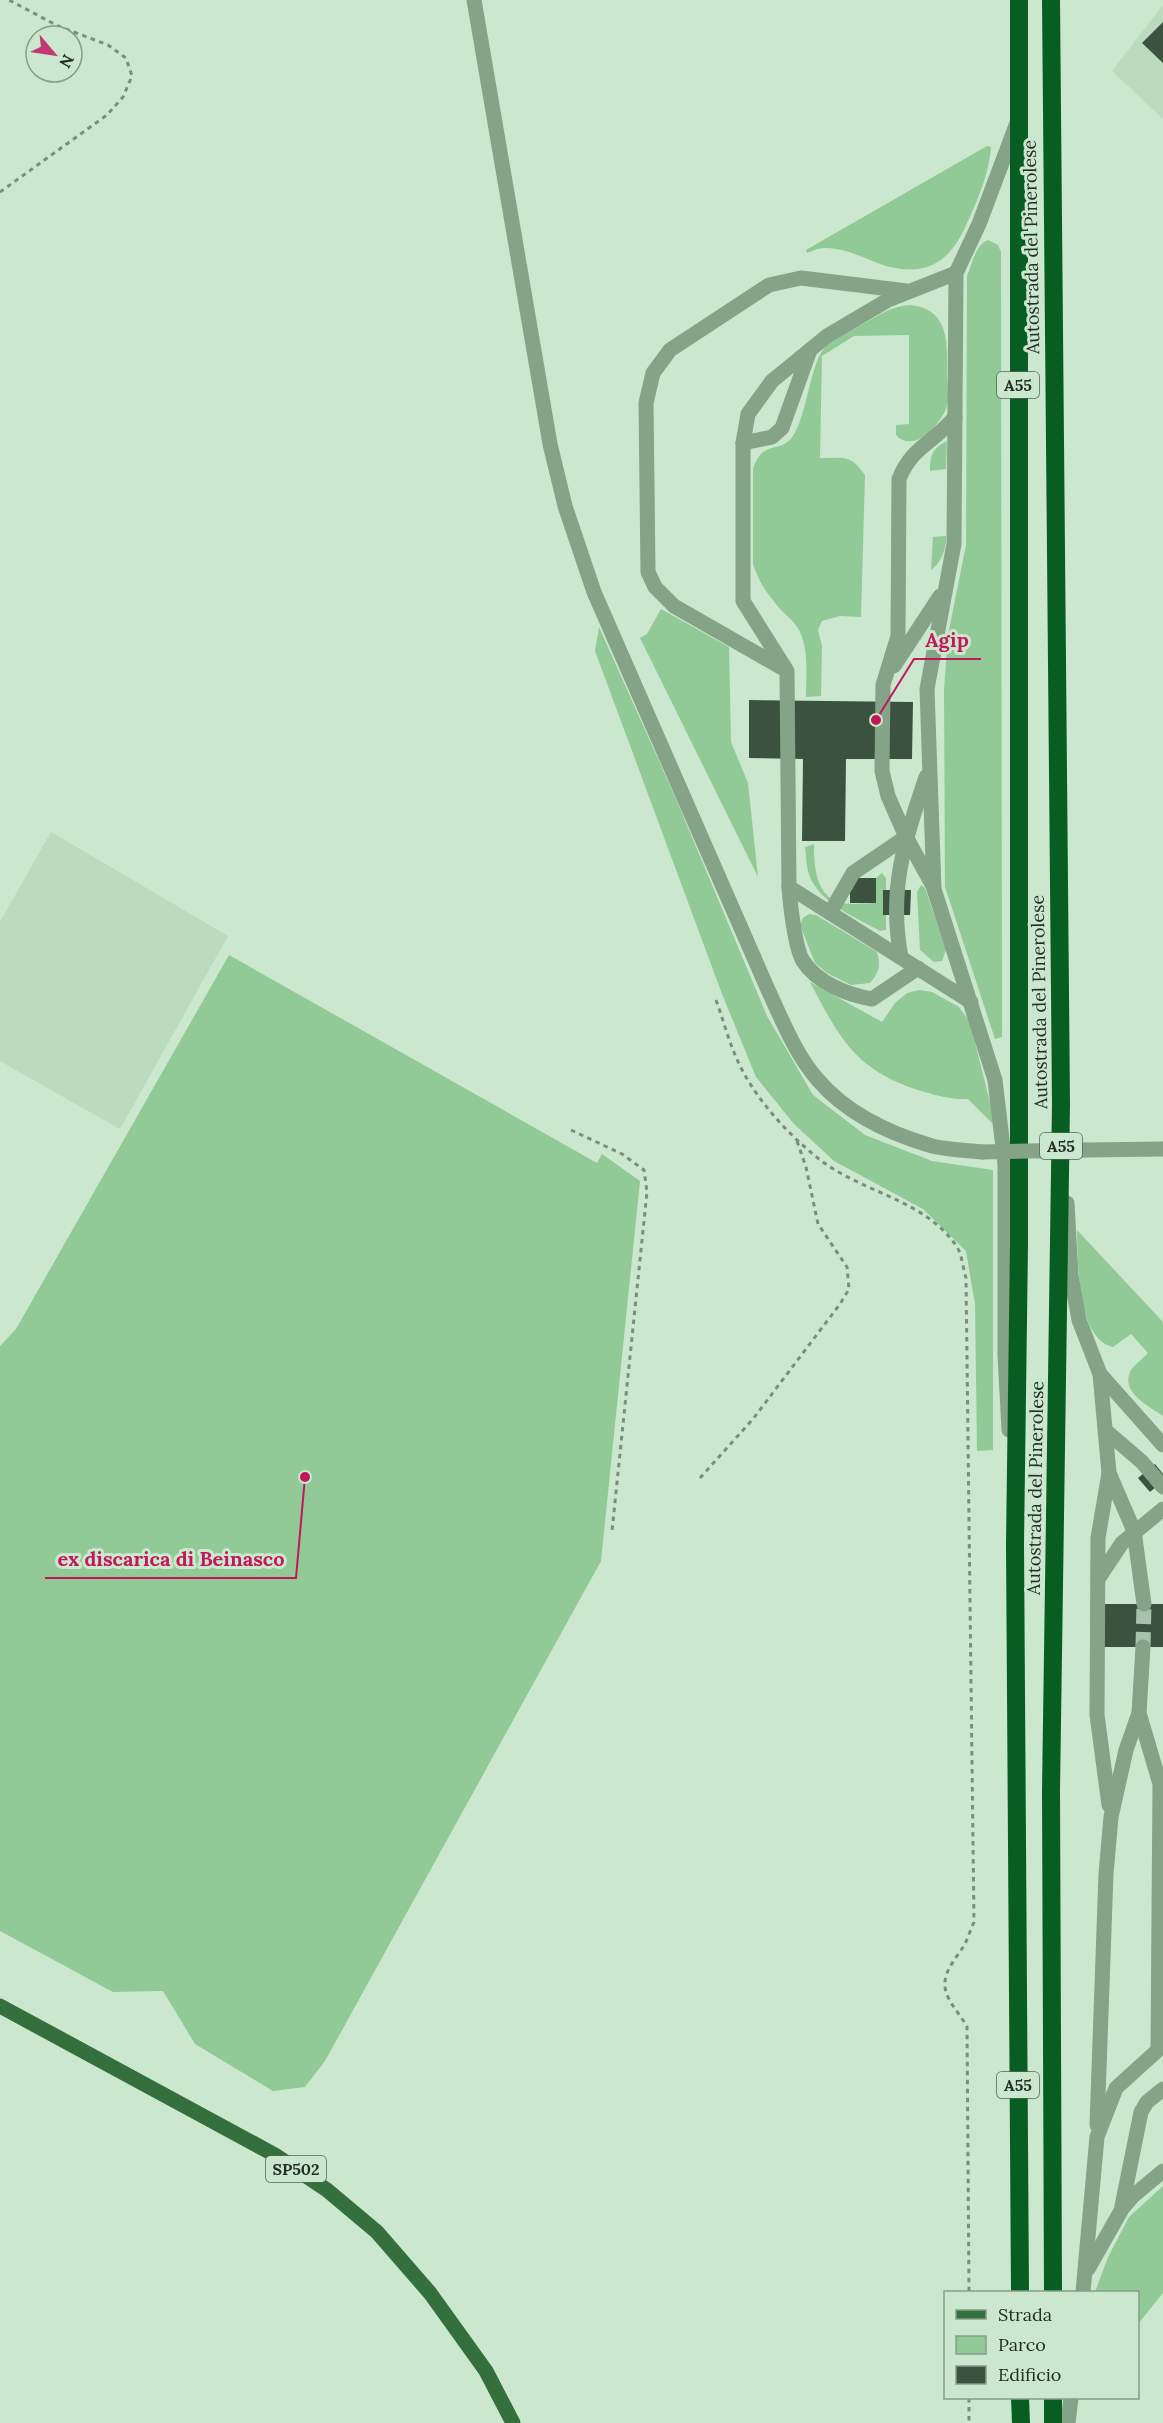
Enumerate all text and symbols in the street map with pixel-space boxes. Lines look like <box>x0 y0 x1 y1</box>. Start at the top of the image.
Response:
north arrow <box>24 24 84 84</box>
text: N <box>55 51 79 72</box>
street label: Autostrada del Pinerolese <box>1018 139 1044 355</box>
road number: A55 <box>997 372 1039 398</box>
callout: Agip <box>914 621 981 659</box>
text: Agip <box>925 627 969 652</box>
street label: Autostrada del Pinerolese <box>1026 894 1052 1110</box>
road number: A55 <box>1040 1133 1082 1159</box>
street label: Autostrada del Pinerolese <box>1022 1380 1048 1596</box>
callout: ex discarica di Beinasco <box>45 1540 296 1578</box>
text: ex discarica di Beinasco <box>57 1546 285 1571</box>
road number: A55 <box>997 2072 1039 2098</box>
road number: SP502 <box>266 2156 326 2182</box>
legend <box>944 2291 1139 2399</box>
text: Strada <box>998 2303 1052 2326</box>
text: Parco <box>998 2333 1046 2356</box>
text: Edificio <box>998 2363 1061 2386</box>

